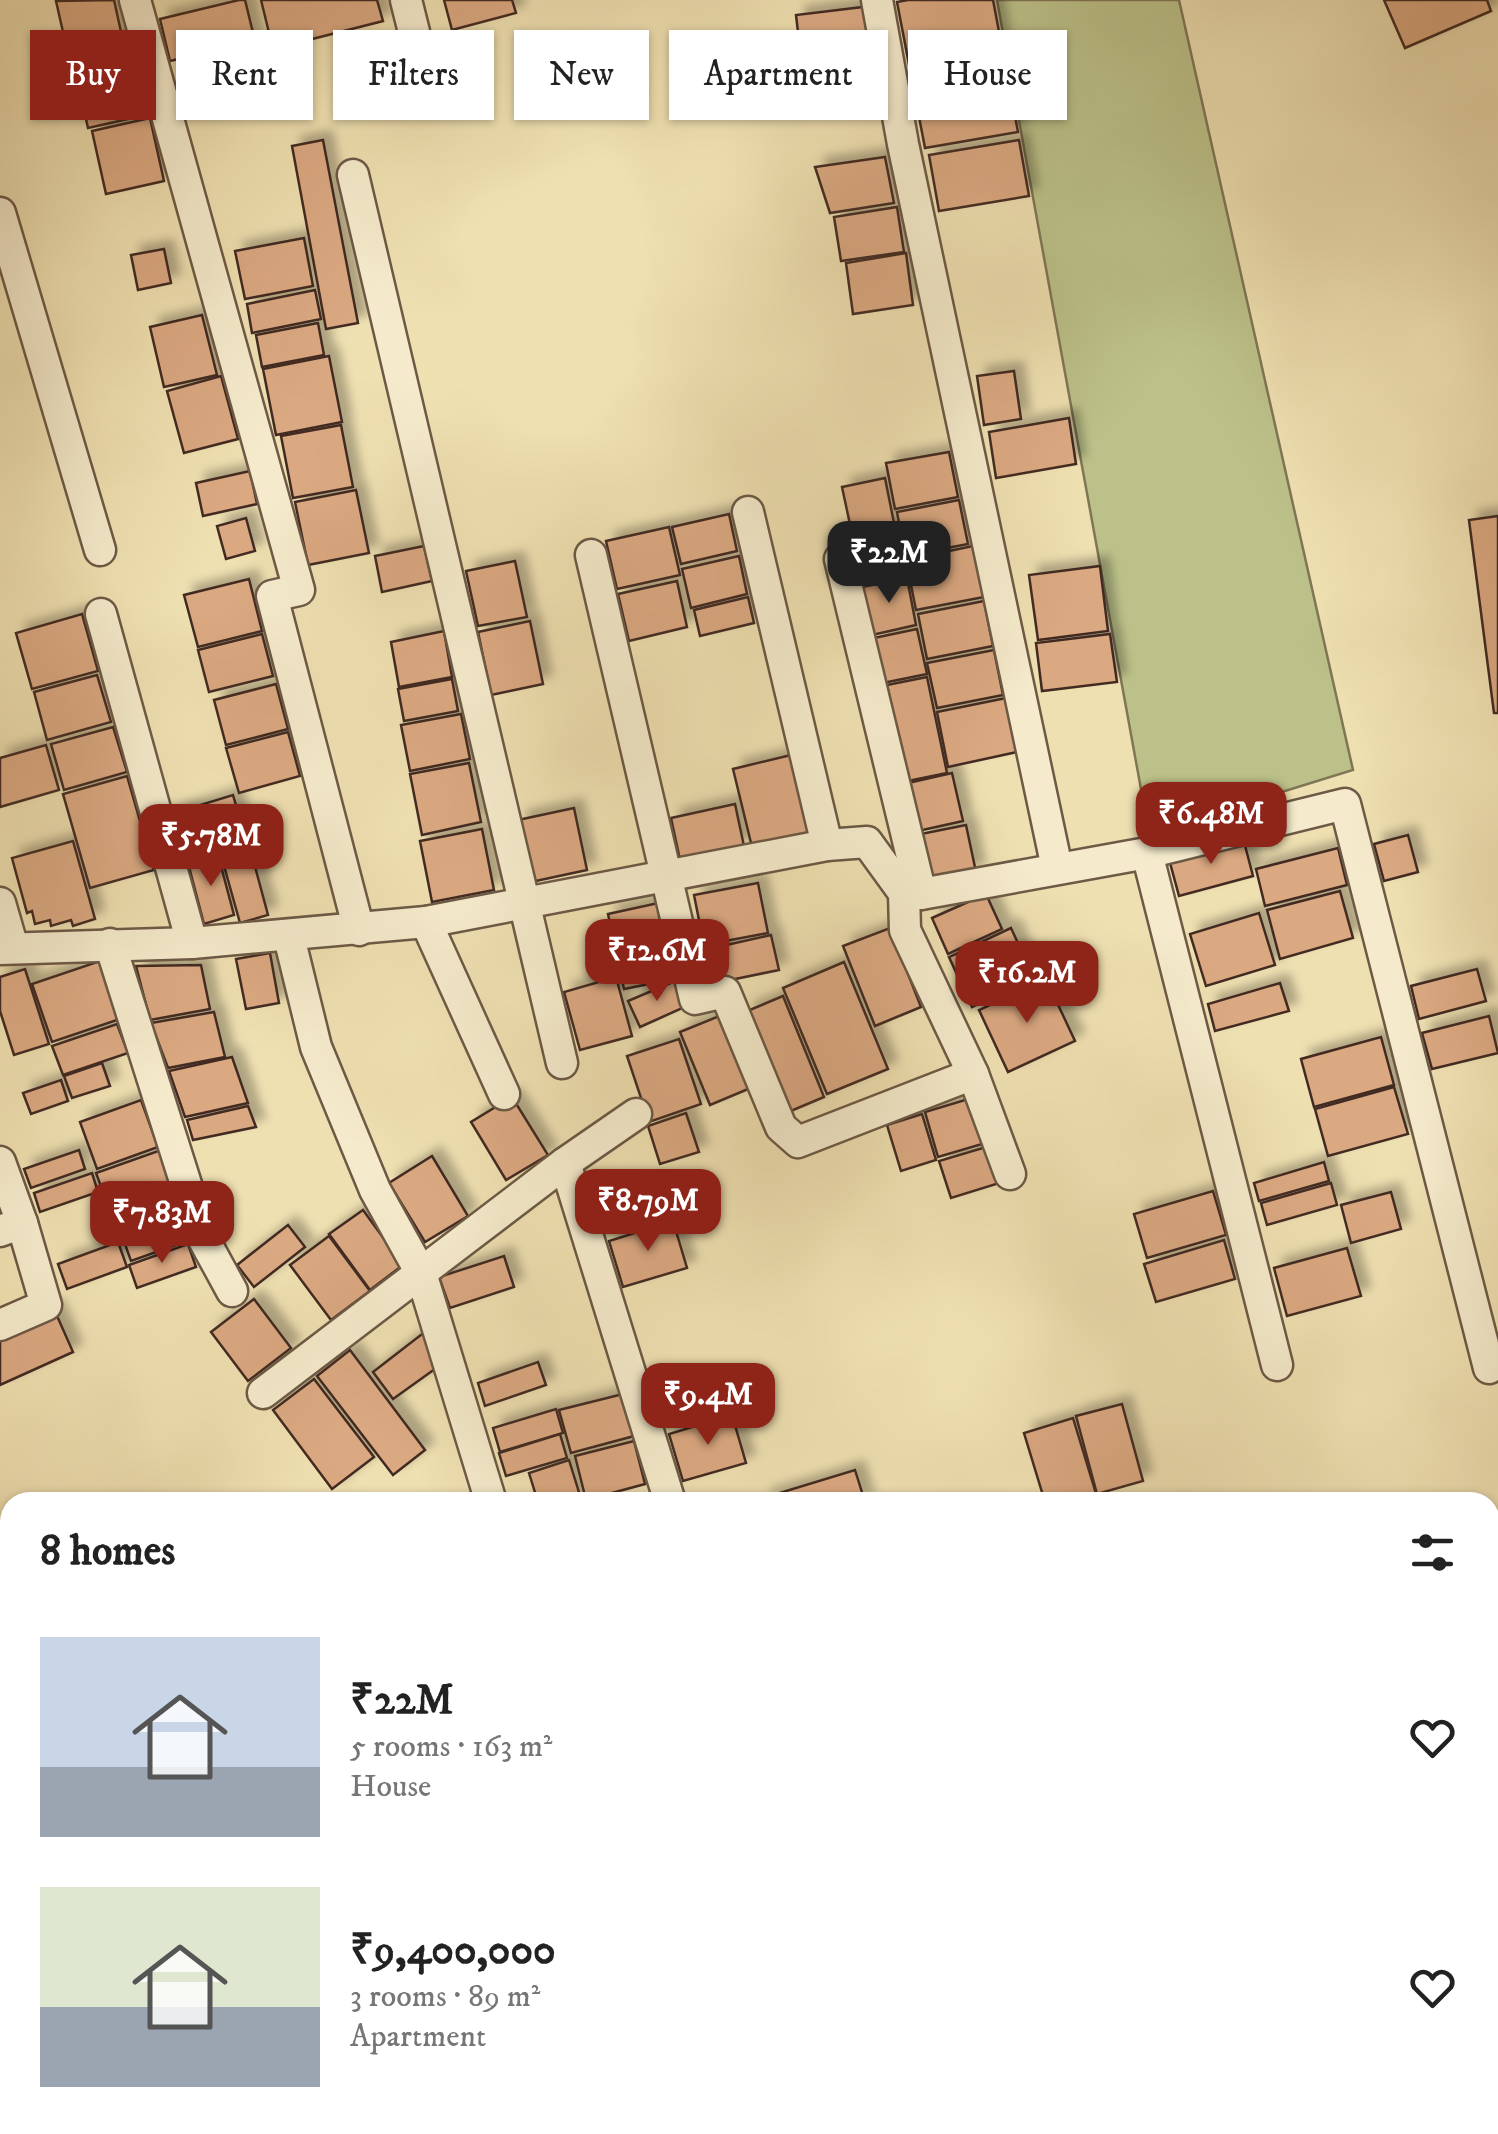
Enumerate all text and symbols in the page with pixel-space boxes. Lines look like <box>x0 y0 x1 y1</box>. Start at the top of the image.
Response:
chip: Buy <box>30 30 156 120</box>
chip: Rent <box>176 30 313 120</box>
chip: Filters <box>333 30 494 120</box>
chip: New <box>514 30 649 120</box>
chip: Apartment <box>669 30 888 120</box>
chip: House <box>908 30 1067 120</box>
pin: ₹22M <box>830 521 948 606</box>
text: ₹22M <box>850 533 929 573</box>
pin: ₹6.48M <box>1130 782 1292 867</box>
text: ₹6.48M <box>1158 794 1264 834</box>
pin: ₹5.78M <box>130 804 292 889</box>
text: ₹5.78M <box>160 816 262 856</box>
pin: ₹12.6M <box>576 919 738 1004</box>
text: ₹12.6M <box>607 931 707 971</box>
pin: ₹16.2M <box>946 941 1108 1026</box>
text: ₹16.2M <box>977 953 1077 993</box>
pin: ₹8.79M <box>567 1169 729 1254</box>
pin: ₹7.83M <box>81 1181 243 1266</box>
text: ₹8.79M <box>597 1181 699 1221</box>
text: ₹7.83M <box>112 1193 212 1233</box>
pin: ₹9.4M <box>638 1363 778 1448</box>
text: ₹9.4M <box>663 1375 753 1415</box>
icon: filters <box>1405 1525 1460 1580</box>
text: 8 homes <box>40 1526 175 1578</box>
text: ₹22M <box>350 1675 454 1727</box>
icon: home <box>120 1677 240 1797</box>
icon: heart <box>1405 1710 1460 1765</box>
text: 5 rooms · 163 m² <box>350 1727 552 1767</box>
text: House <box>350 1767 431 1807</box>
text: ₹9,400,000 <box>350 1925 556 1977</box>
icon: home <box>120 1927 240 2047</box>
icon: heart <box>1405 1960 1460 2015</box>
text: 3 rooms · 89 m² <box>350 1977 540 2017</box>
text: Apartment <box>350 2017 486 2057</box>

